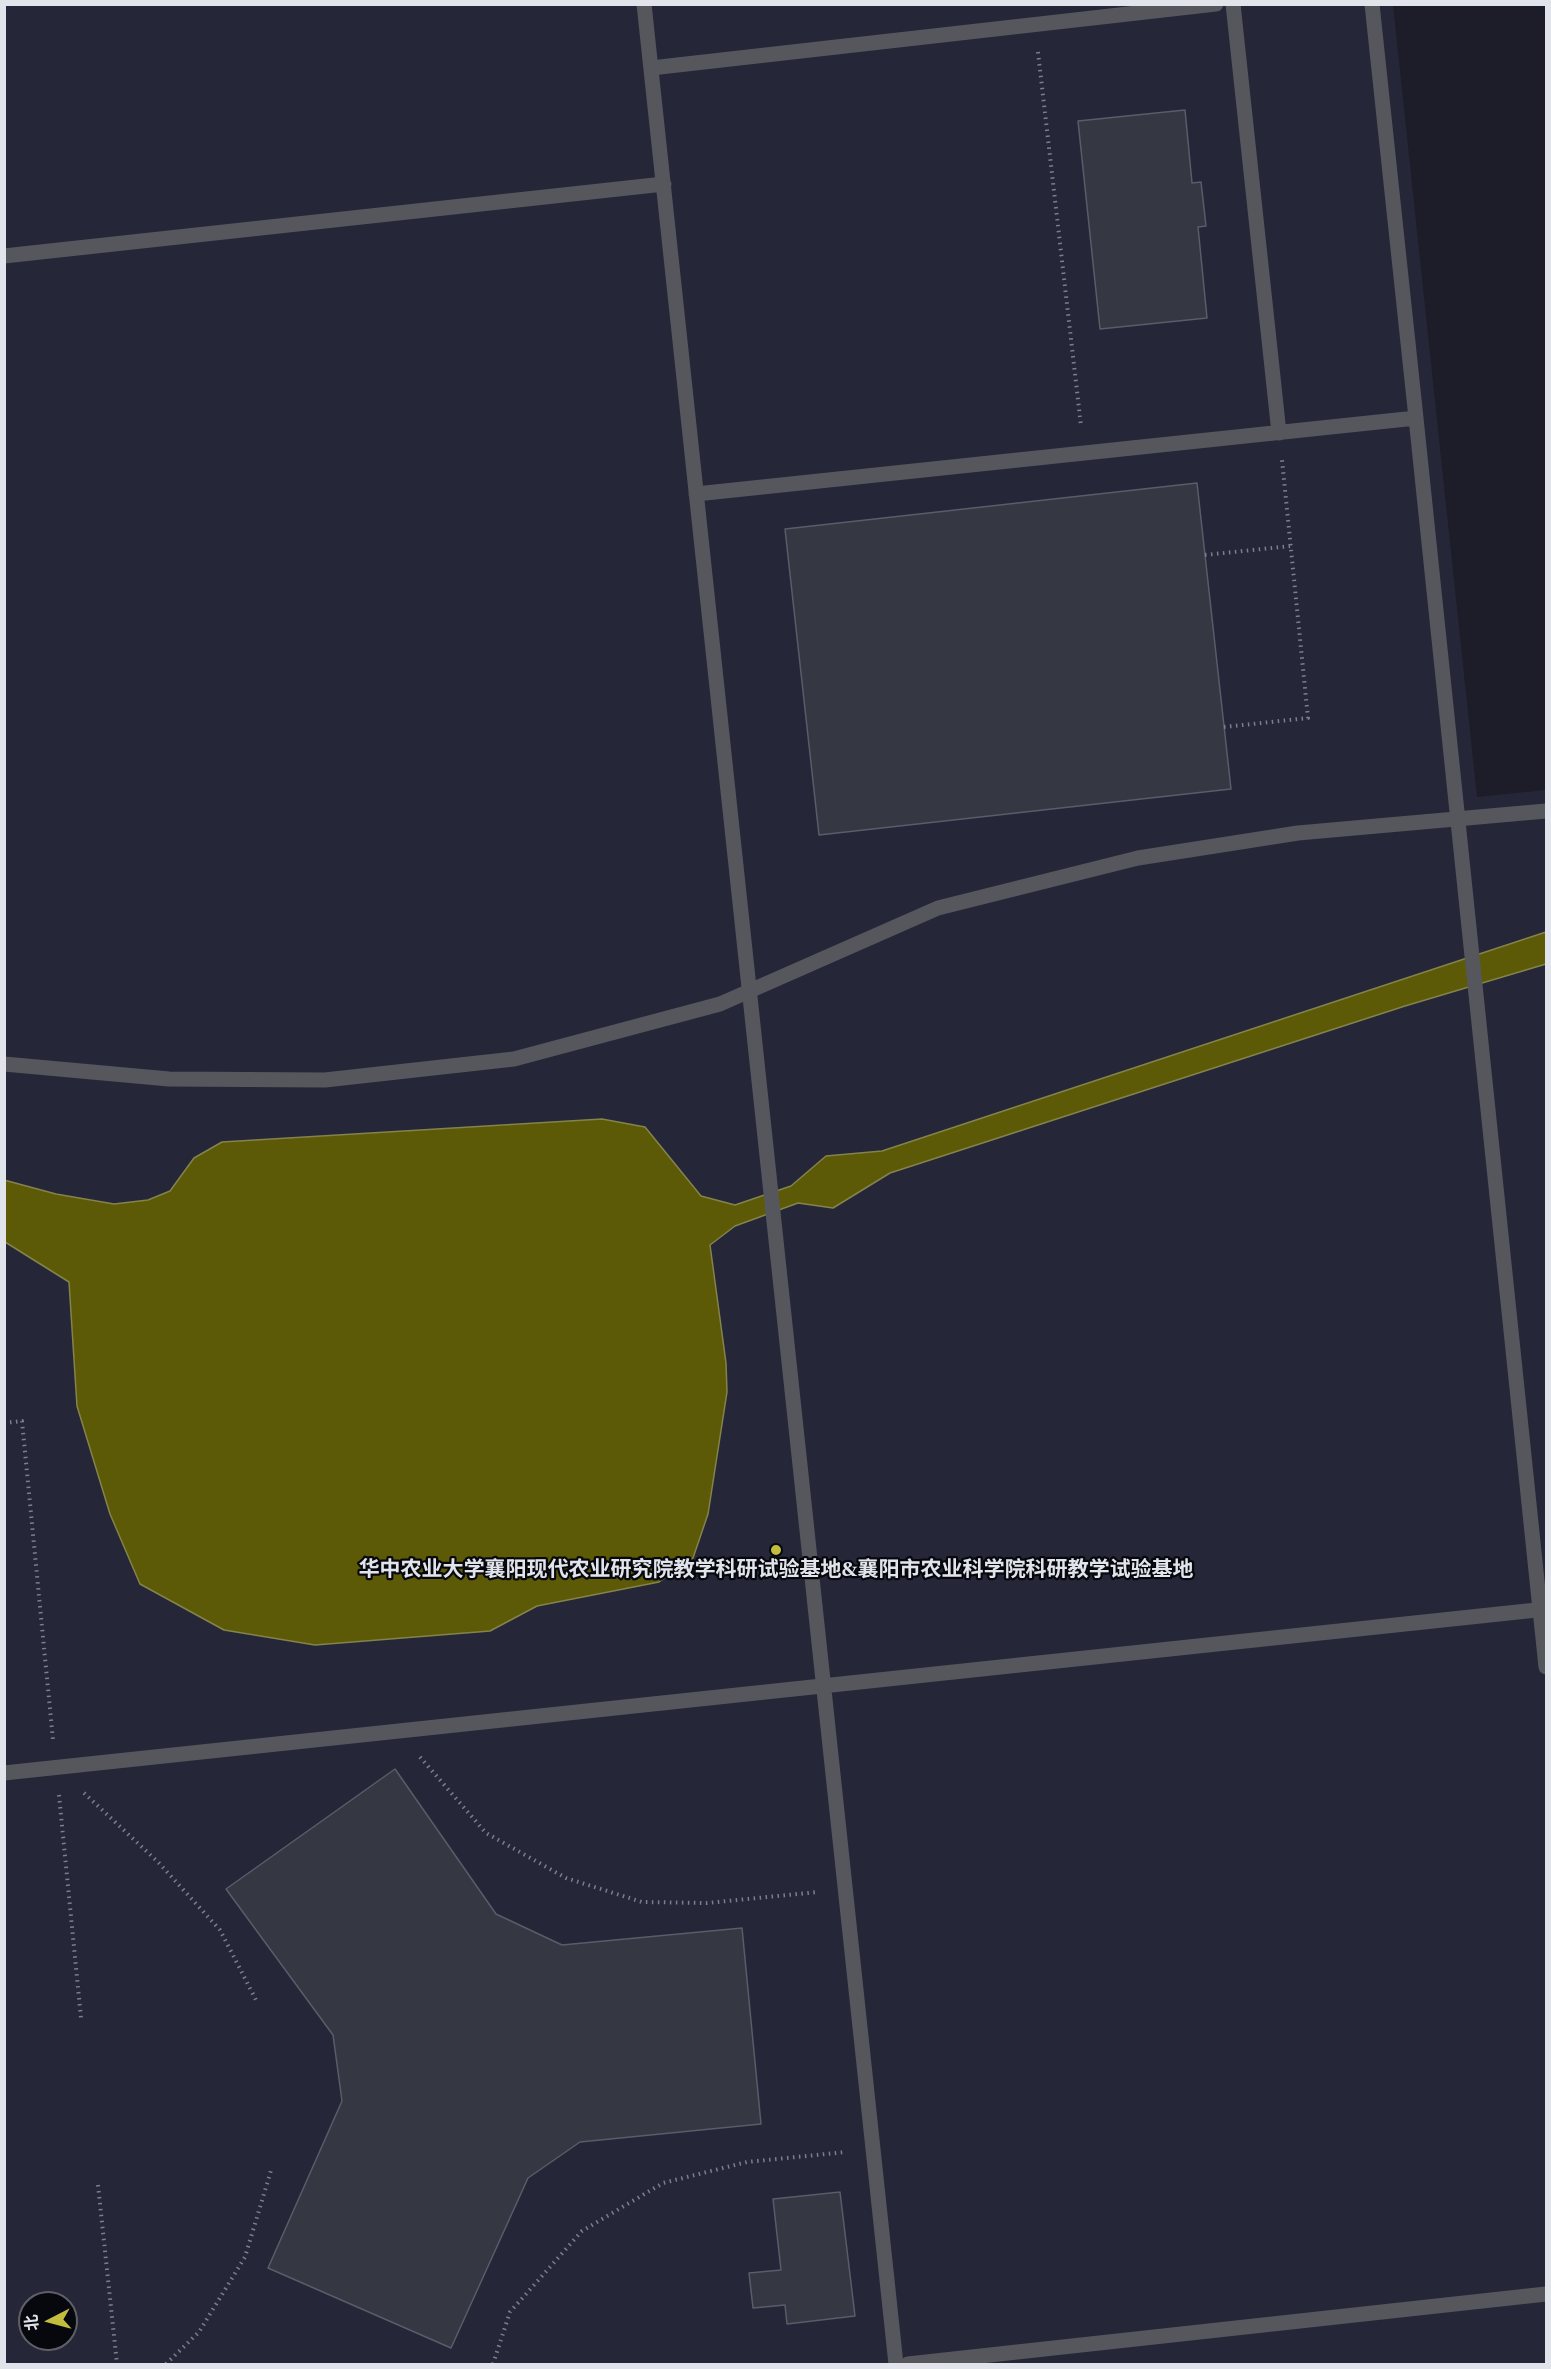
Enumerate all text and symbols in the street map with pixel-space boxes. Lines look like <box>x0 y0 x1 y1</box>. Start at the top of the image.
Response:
marker: 华中农业大学襄阳现代农业研究院教学科研试验基地&襄阳市农业科学院科研教学试验基地 <box>769 1543 783 1557</box>
place label: 华中农业大学襄阳现代农业研究院教学科研试验基地&襄阳市农业科学院科研教学试验基地 <box>358 1559 1194 1585</box>
north arrow <box>18 2291 78 2351</box>
text: 北 <box>19 2313 45 2332</box>

